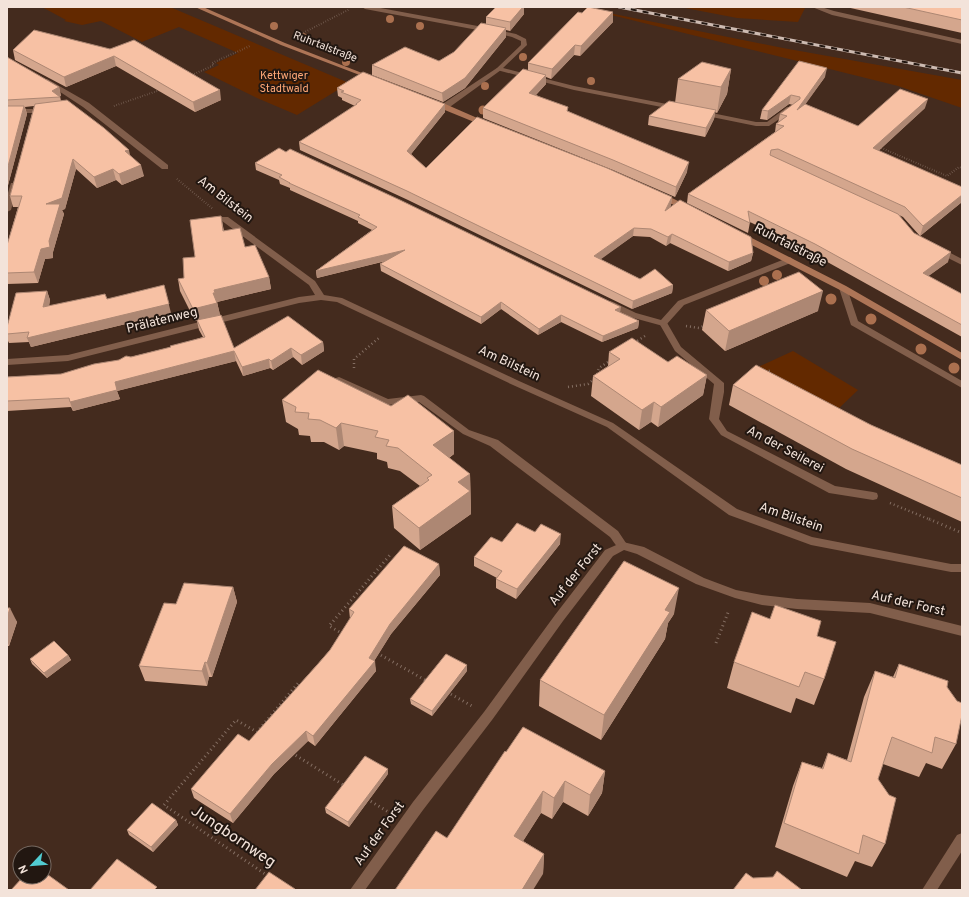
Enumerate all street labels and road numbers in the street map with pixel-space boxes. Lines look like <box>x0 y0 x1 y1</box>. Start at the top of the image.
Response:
street label: Ruhrtalstraße <box>291 28 359 66</box>
street label: Am Bilstein <box>194 173 256 227</box>
street label: Ruhrtalstraße <box>751 221 829 271</box>
street label: Prälatenweg <box>125 304 199 338</box>
street label: Am Bilstein <box>475 343 543 385</box>
street label: An der Seilerei <box>744 423 826 477</box>
street label: Am Bilstein <box>757 500 825 536</box>
street label: Auf der Forst <box>546 541 606 609</box>
street label: Auf der Forst <box>870 588 947 620</box>
street label: Auf der Forst <box>351 799 409 869</box>
street label: Jungbornweg <box>187 801 279 873</box>

